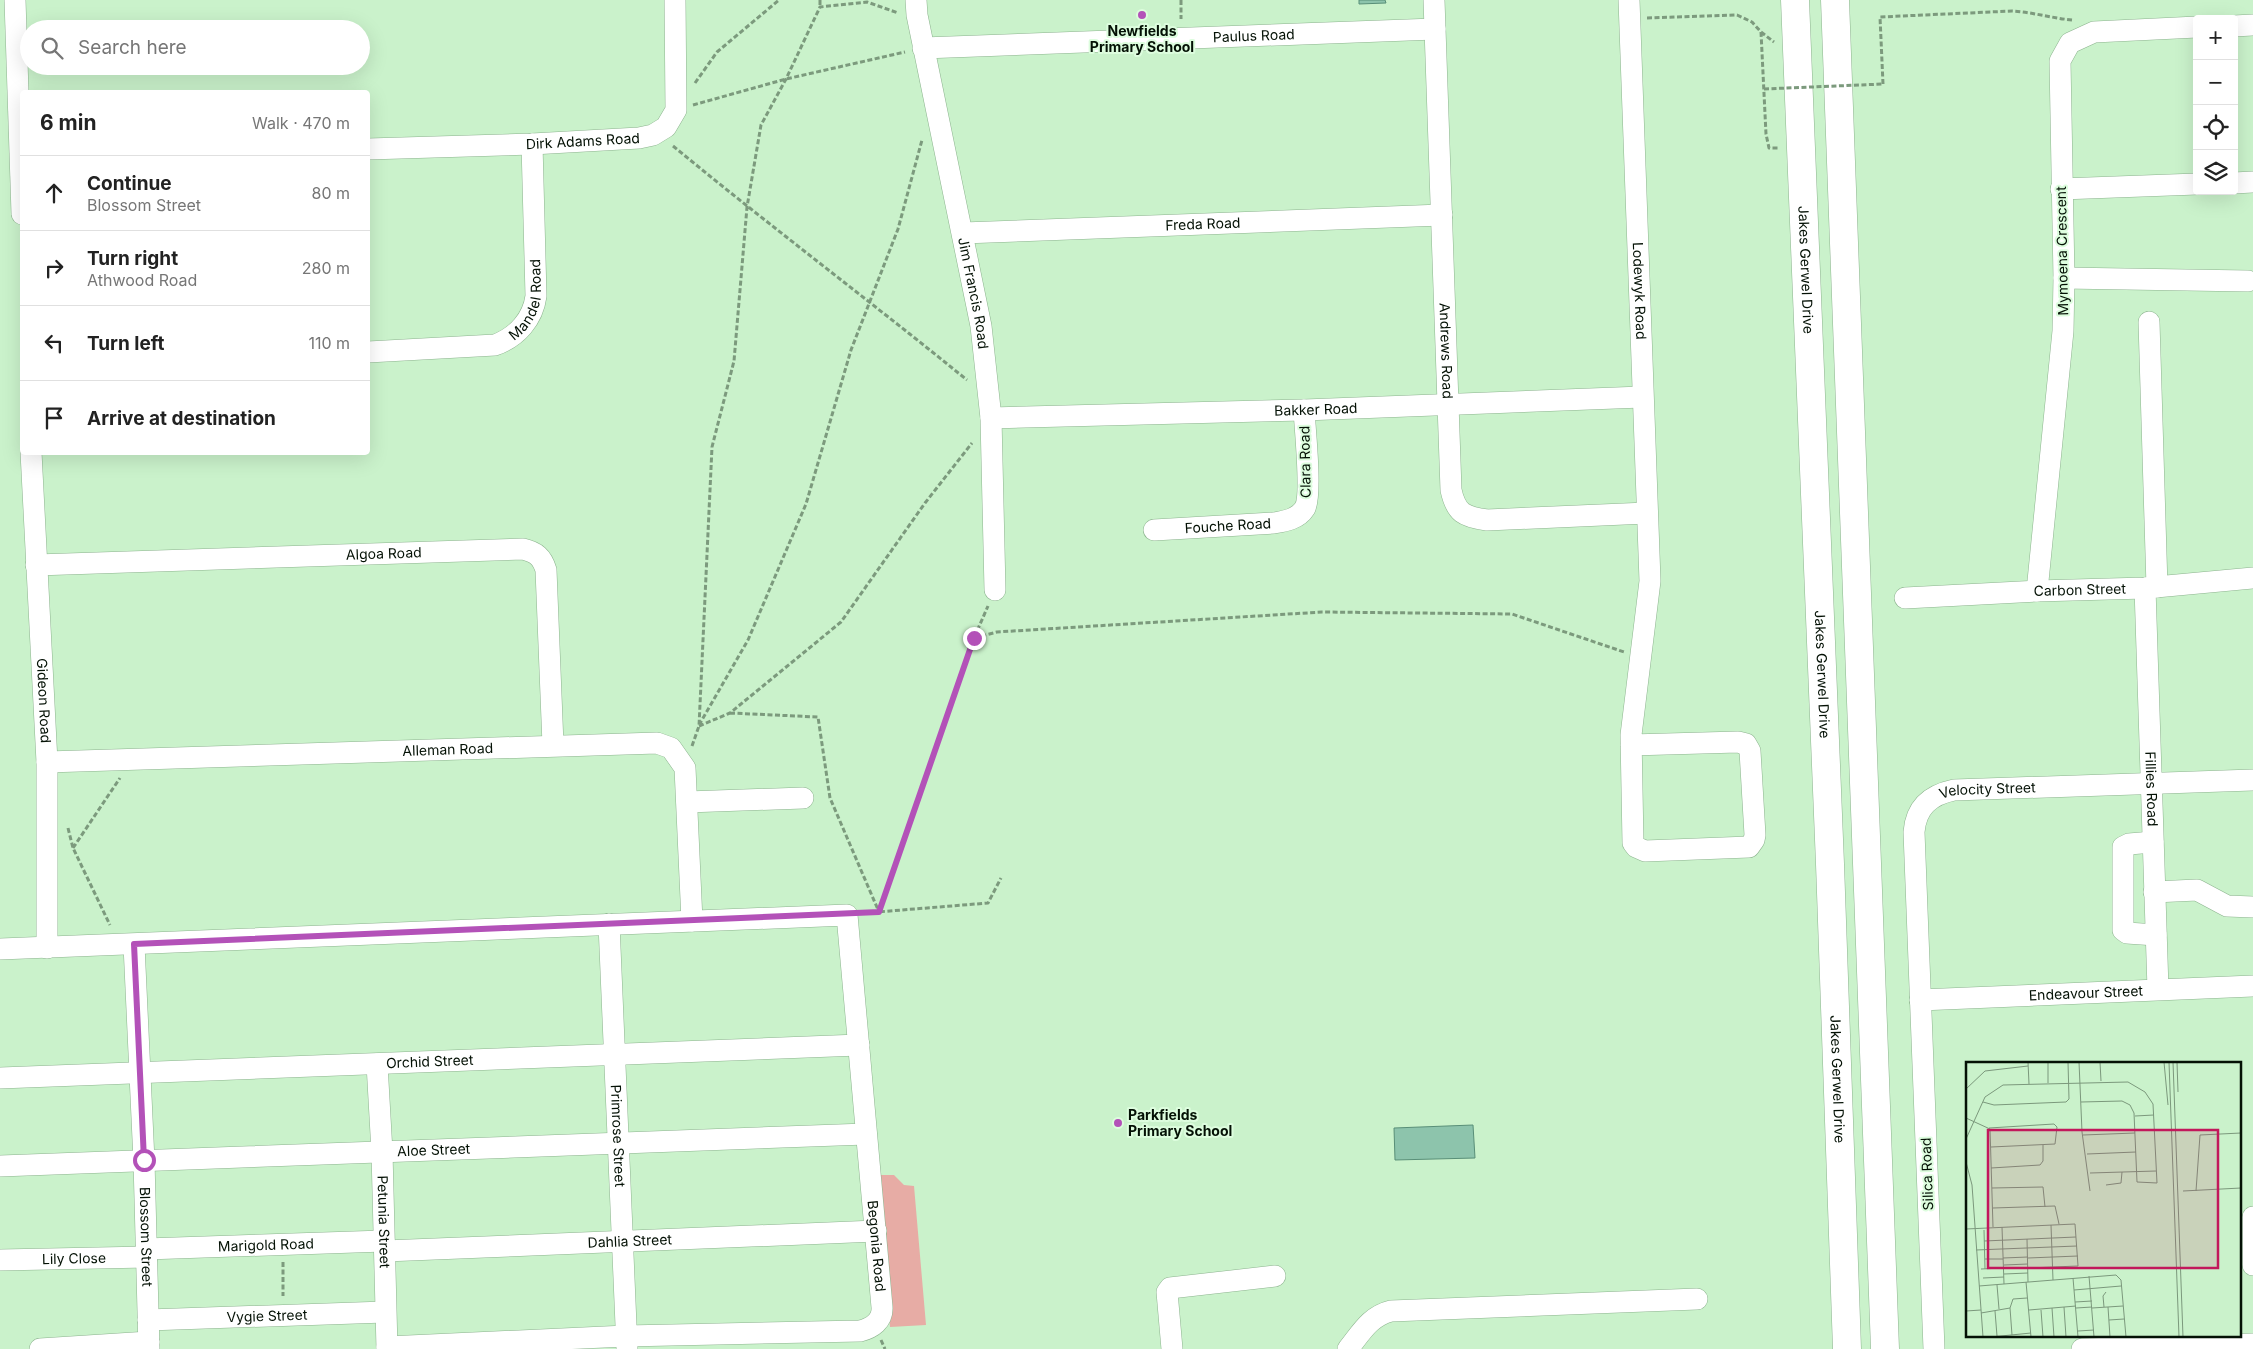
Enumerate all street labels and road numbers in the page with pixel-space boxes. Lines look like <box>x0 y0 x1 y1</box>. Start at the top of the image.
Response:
street label: Paulus Road <box>1213 25 1295 45</box>
street label: Dirk Adams Road <box>526 129 640 152</box>
street label: Mymoena Crescent <box>2052 186 2071 316</box>
street label: Jakes Gerwel Drive <box>1795 205 1818 334</box>
street label: Freda Road <box>1165 214 1241 233</box>
street label: Jim Francis Road <box>955 236 992 350</box>
street label: Lodewyk Road <box>1630 242 1650 340</box>
street label: Mandel Road <box>505 259 544 343</box>
street label: Andrews Road <box>1437 302 1457 399</box>
street label: Bakker Road <box>1274 399 1358 419</box>
street label: Clara Road <box>1295 426 1314 498</box>
street label: Fouche Road <box>1184 514 1272 536</box>
street label: Algoa Road <box>346 543 422 563</box>
street label: Carbon Street <box>2033 580 2127 599</box>
street label: Jakes Gerwel Drive <box>1812 610 1834 739</box>
street label: Gideon Road <box>34 658 55 744</box>
street label: Alleman Road <box>402 739 493 759</box>
street label: Fillies Road <box>2142 751 2162 827</box>
street label: Velocity Street <box>1937 778 2036 802</box>
street label: Endeavour Street <box>2028 982 2144 1003</box>
street label: Jakes Gerwel Drive <box>1827 1015 1849 1144</box>
street label: Orchid Street <box>386 1051 474 1071</box>
street label: Primrose Street <box>608 1084 629 1188</box>
street label: Silica Road <box>1917 1137 1936 1211</box>
street label: Aloe Street <box>397 1140 471 1159</box>
street label: Petunia Street <box>375 1175 394 1269</box>
street label: Blossom Street <box>137 1187 156 1287</box>
street label: Begonia Road <box>865 1200 890 1292</box>
street label: Dahlia Street <box>587 1230 673 1251</box>
street label: Marigold Road <box>218 1234 314 1255</box>
street label: Lily Close <box>42 1249 106 1267</box>
street label: Vygie Street <box>226 1306 308 1325</box>

